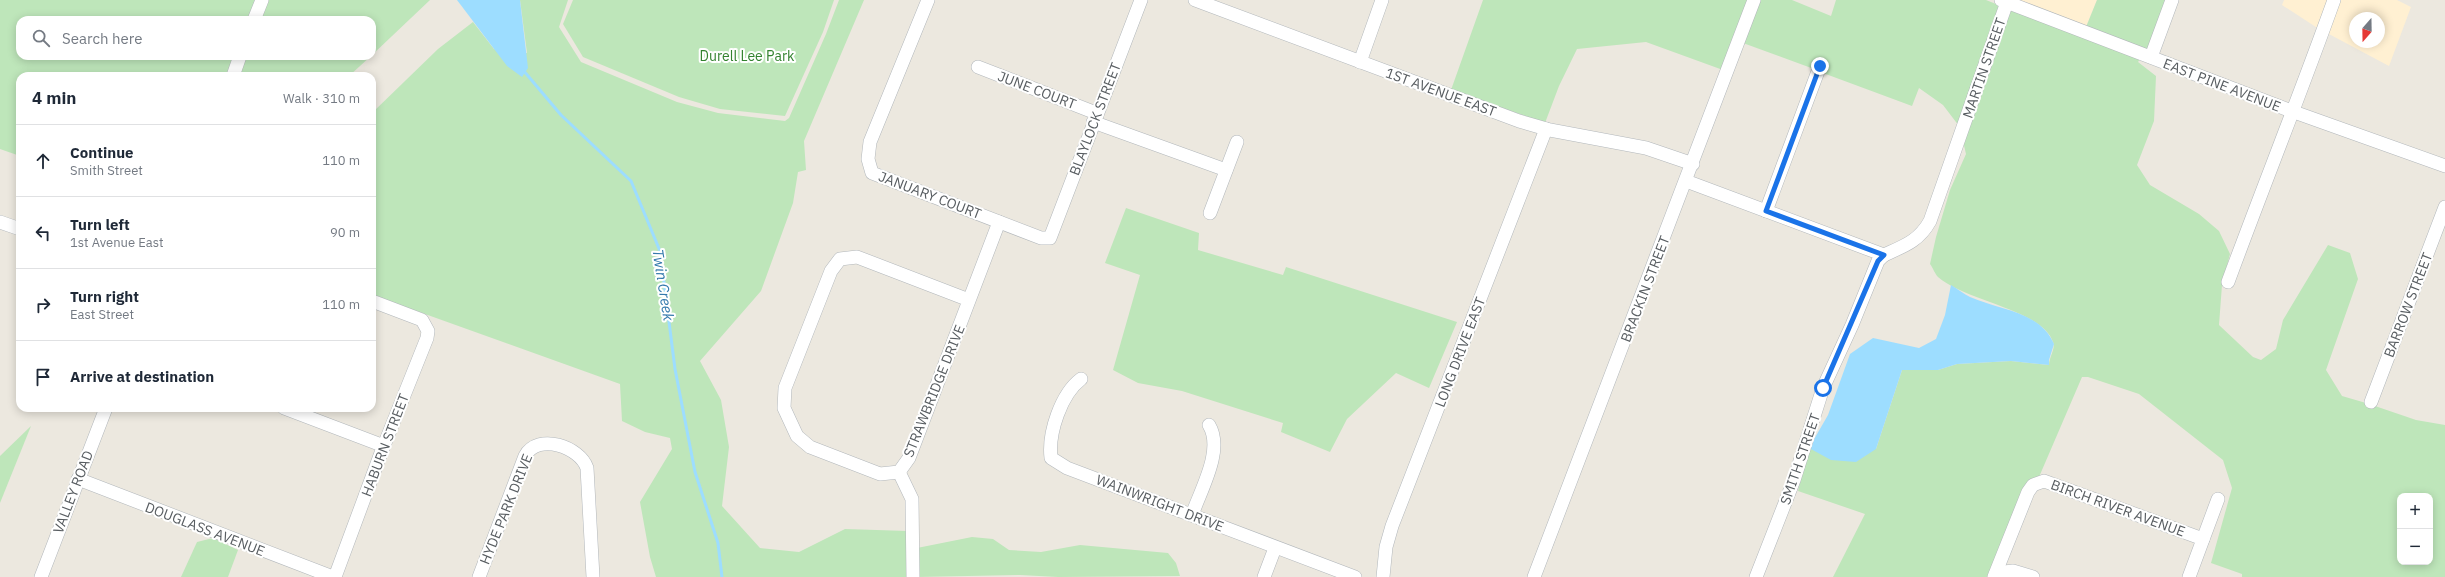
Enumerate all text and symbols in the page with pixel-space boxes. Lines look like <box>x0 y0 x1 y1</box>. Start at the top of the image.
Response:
north arrow <box>2349 12 2385 48</box>
street label: MARTIN STREET <box>1958 15 2010 121</box>
search box <box>16 16 376 60</box>
icon: search <box>30 27 52 49</box>
text: Search here <box>62 29 142 48</box>
park label: Durell Lee Park <box>700 47 795 65</box>
street label: EAST PINE AVENUE <box>2161 54 2283 116</box>
route end <box>1811 57 1829 75</box>
street label: BLAYLOCK STREET <box>1065 60 1125 178</box>
street label: 1ST AVENUE EAST <box>1383 64 1499 120</box>
street label: JUNE COURT <box>995 67 1079 113</box>
text: 4 min <box>32 87 76 109</box>
text: Walk · 310 m <box>283 90 360 107</box>
text: Continue <box>70 143 134 162</box>
icon: ahead <box>32 150 54 172</box>
text: 110 m <box>322 152 360 169</box>
text: Smith Street <box>70 162 143 179</box>
street label: JANUARY COURT <box>876 167 984 223</box>
text: Turn left <box>70 215 130 234</box>
icon: left <box>32 222 54 244</box>
text: 90 m <box>330 224 360 241</box>
street label: BRACKIN STREET <box>1616 233 1674 345</box>
text: 1st Avenue East <box>70 234 163 251</box>
water label: Twin Creek <box>648 248 679 322</box>
street label: BARROW STREET <box>2380 250 2436 360</box>
text: Turn right <box>70 287 139 306</box>
icon: right <box>32 294 54 316</box>
street label: LONG DRIVE EAST <box>1431 294 1489 410</box>
text: 110 m <box>322 296 360 313</box>
text: East Street <box>70 306 134 323</box>
street label: STRAWBRIDGE DRIVE <box>899 322 969 460</box>
icon: arrive <box>32 366 54 388</box>
text: Arrive at destination <box>70 367 214 386</box>
route start <box>1814 379 1832 397</box>
street label: HABURN STREET <box>357 391 413 499</box>
street label: SMITH STREET <box>1776 411 1824 507</box>
street label: VALLEY ROAD <box>49 448 97 536</box>
street label: HYDE PARK DRIVE <box>476 451 536 567</box>
street label: WAINWRIGHT DRIVE <box>1094 470 1226 536</box>
street label: BIRCH RIVER AVENUE <box>2048 475 2188 541</box>
map controls <box>2397 493 2433 565</box>
button: + <box>2397 493 2433 529</box>
street label: DOUGLASS AVENUE <box>143 498 267 560</box>
button: − <box>2397 529 2433 565</box>

